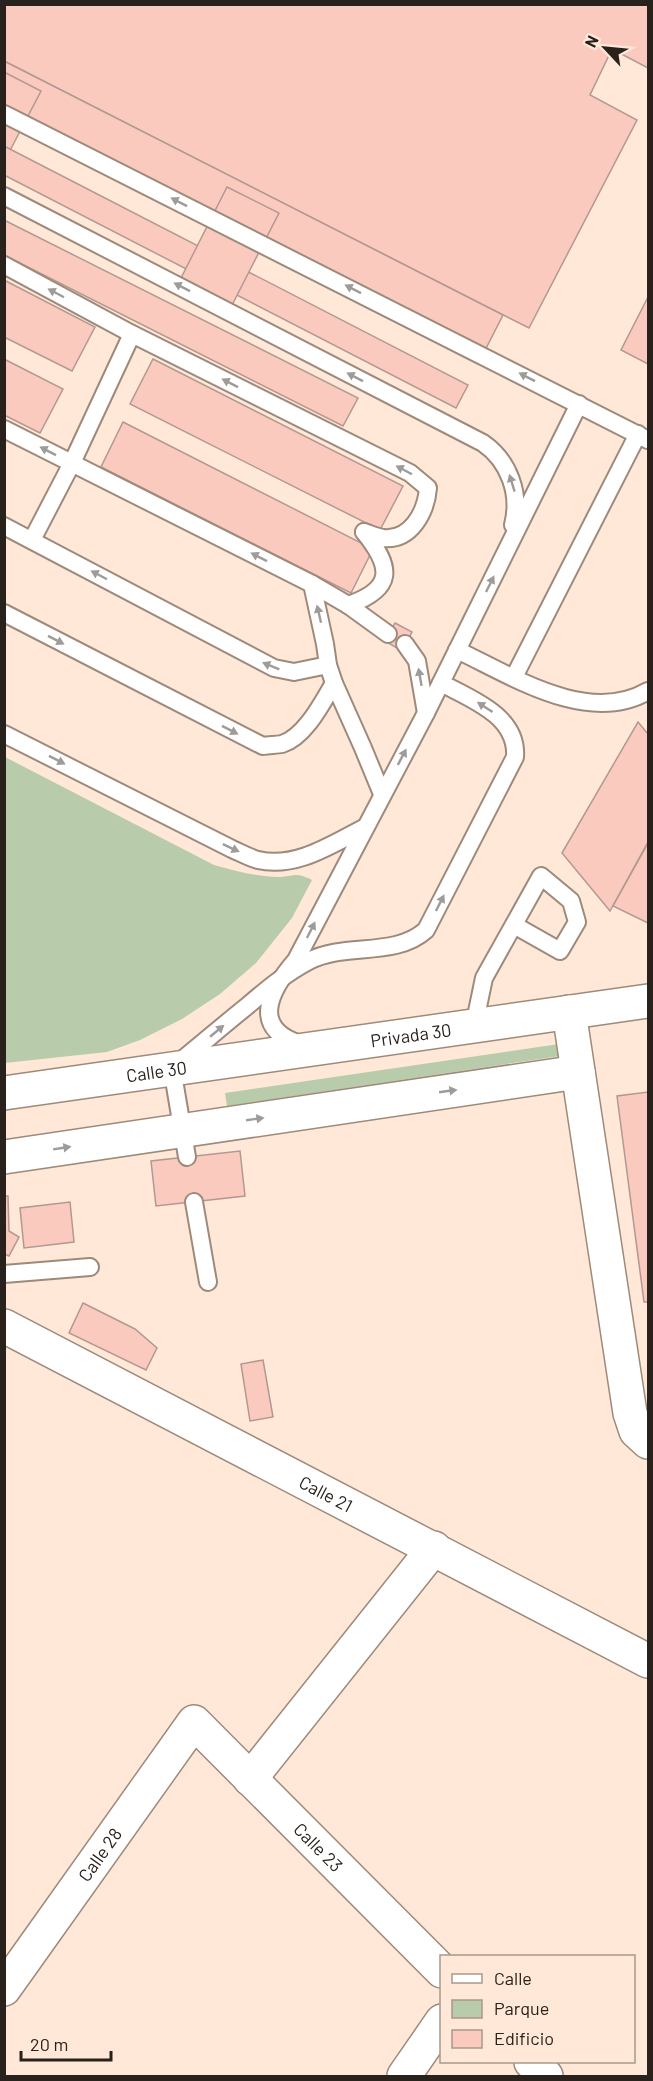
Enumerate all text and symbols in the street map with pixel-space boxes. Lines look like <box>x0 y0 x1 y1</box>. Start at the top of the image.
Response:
north arrow <box>575 18 635 78</box>
text: N <box>580 32 602 50</box>
one-way arrow <box>170 197 187 206</box>
one-way arrow <box>173 282 191 292</box>
one-way arrow <box>344 285 361 294</box>
one-way arrow <box>48 288 65 298</box>
one-way arrow <box>346 372 364 382</box>
one-way arrow <box>518 373 535 382</box>
one-way arrow <box>221 378 238 388</box>
one-way arrow <box>39 446 56 456</box>
one-way arrow <box>395 465 412 475</box>
one-way arrow <box>507 474 516 492</box>
one-way arrow <box>251 553 268 562</box>
one-way arrow <box>90 570 107 580</box>
one-way arrow <box>486 575 495 592</box>
one-way arrow <box>313 604 323 623</box>
one-way arrow <box>48 636 65 645</box>
one-way arrow <box>262 661 280 671</box>
one-way arrow <box>415 667 424 686</box>
one-way arrow <box>477 701 493 713</box>
one-way arrow <box>221 725 238 735</box>
one-way arrow <box>397 749 407 766</box>
one-way arrow <box>48 756 65 765</box>
one-way arrow <box>222 844 239 853</box>
one-way arrow <box>435 895 444 912</box>
one-way arrow <box>306 921 316 938</box>
street label: Privada 30 <box>369 1018 453 1052</box>
one-way arrow <box>209 1024 225 1037</box>
street label: Calle 30 <box>125 1056 188 1086</box>
one-way arrow <box>439 1086 458 1095</box>
one-way arrow <box>246 1114 265 1123</box>
one-way arrow <box>53 1143 72 1152</box>
street label: Calle 21 <box>296 1471 356 1516</box>
street label: Calle 23 <box>289 1818 347 1876</box>
street label: Calle 28 <box>73 1824 126 1886</box>
legend <box>440 1955 635 2063</box>
text: Calle <box>494 1967 532 1989</box>
text: Parque <box>494 1997 549 2019</box>
scale bar <box>21 2024 111 2062</box>
text: Edificio <box>494 2027 554 2049</box>
text: 20 m <box>30 2033 68 2055</box>

